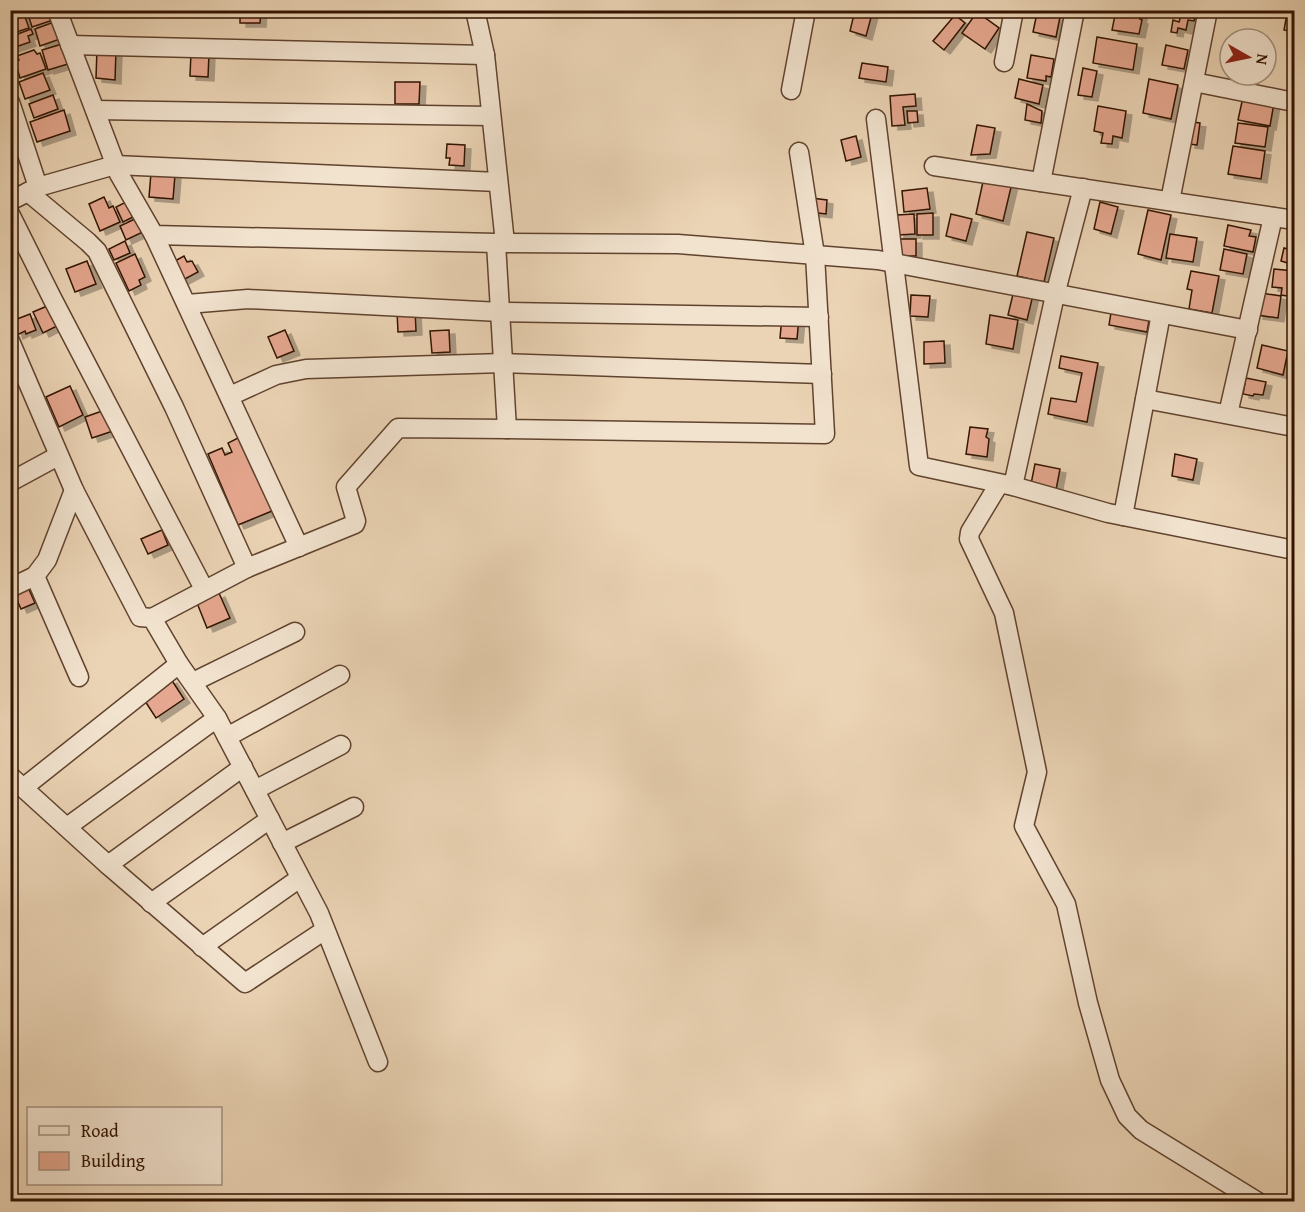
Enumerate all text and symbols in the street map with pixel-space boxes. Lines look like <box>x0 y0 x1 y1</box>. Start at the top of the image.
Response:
north arrow <box>1218 27 1278 87</box>
text: N <box>1250 52 1276 67</box>
legend <box>27 1107 222 1185</box>
text: Road <box>81 1117 119 1144</box>
text: Building <box>81 1147 145 1174</box>

